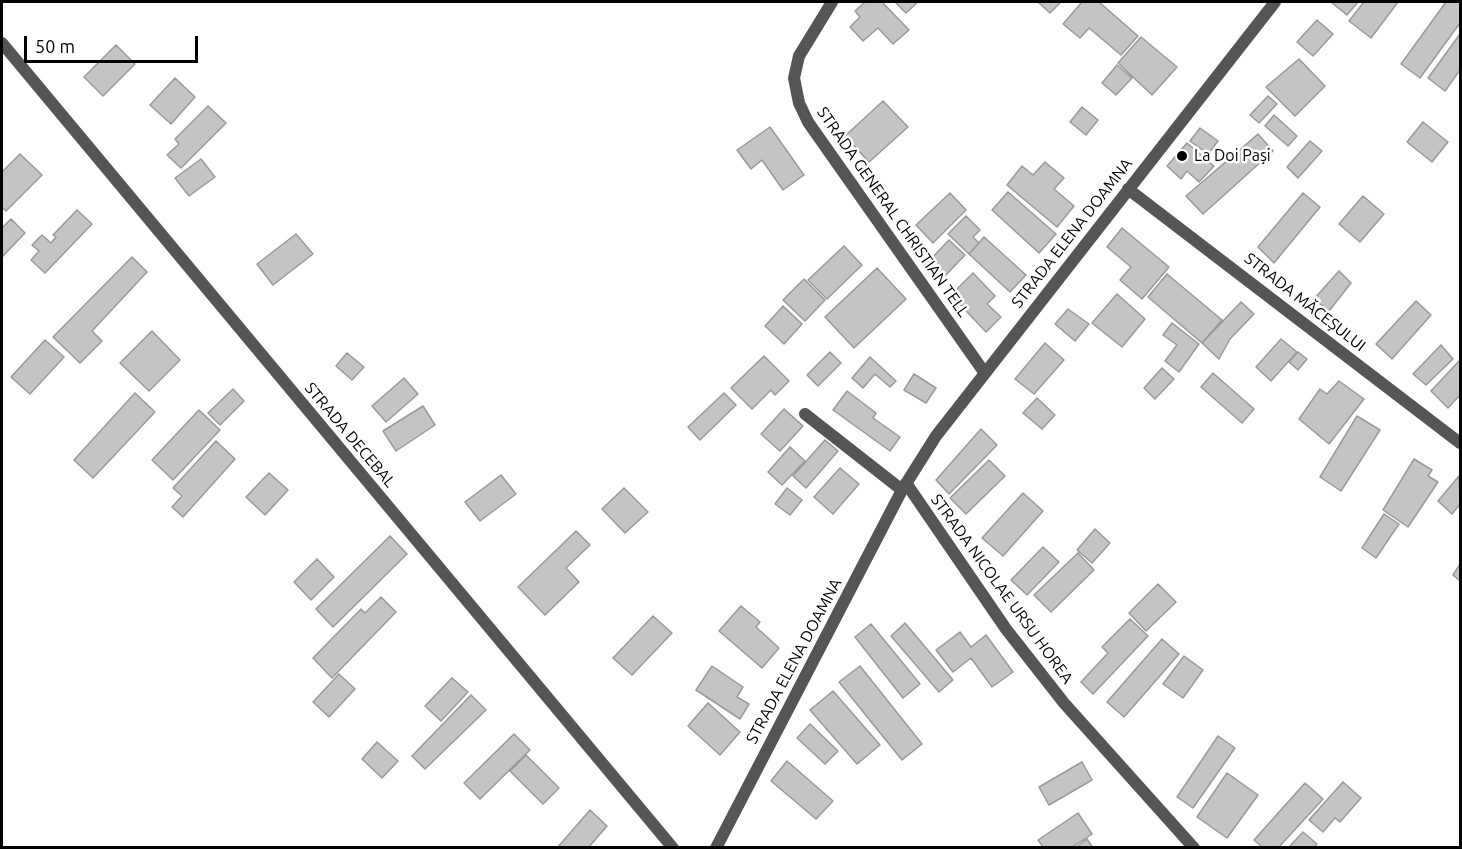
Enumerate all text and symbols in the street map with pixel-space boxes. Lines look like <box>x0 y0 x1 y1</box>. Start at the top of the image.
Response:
scale bar <box>27 24 201 62</box>
text: 50 m <box>35 36 75 56</box>
street label: STRADA GENERAL CHRISTIAN TELL <box>813 103 973 321</box>
place label: La Doi Pași <box>1194 146 1271 166</box>
marker: La Doi Pași <box>1175 149 1189 163</box>
street label: STRADA ELENA DOAMNA <box>1008 154 1136 312</box>
street label: STRADA MĂCEȘULUI <box>1241 249 1369 355</box>
street label: STRADA DECEBAL <box>301 379 399 491</box>
street label: STRADA NICOLAE URSU HOREA <box>927 491 1077 687</box>
street label: STRADA ELENA DOAMNA <box>742 575 846 747</box>

